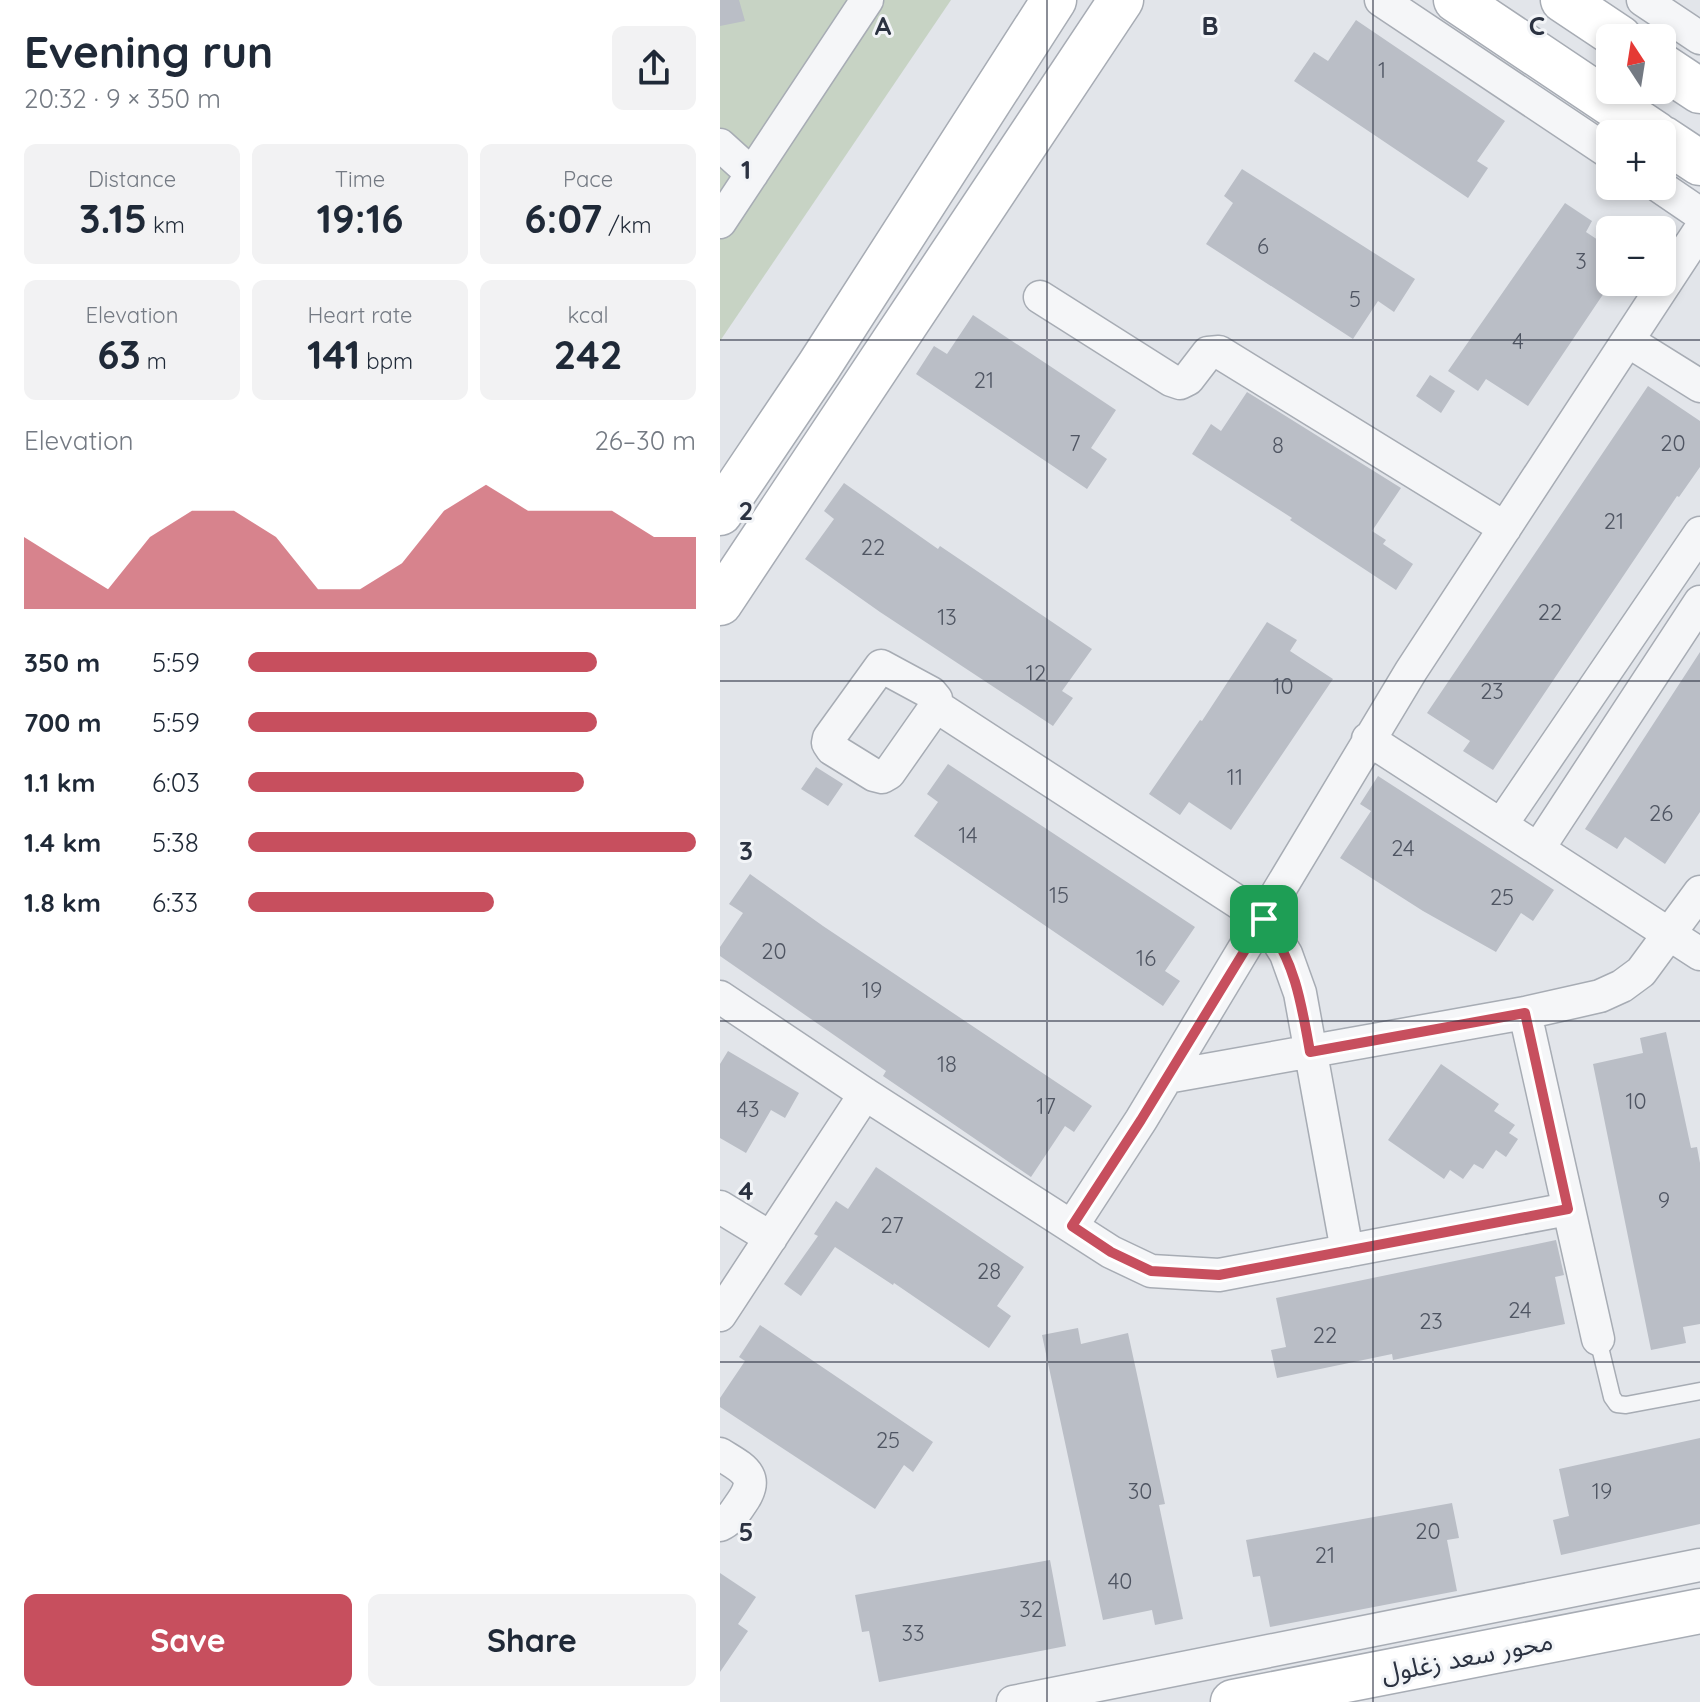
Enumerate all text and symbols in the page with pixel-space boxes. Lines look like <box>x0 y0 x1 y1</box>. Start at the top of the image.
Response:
text: A <box>875 9 892 42</box>
text: B <box>1201 9 1219 42</box>
text: C <box>1529 9 1545 42</box>
text: Evening run <box>24 24 273 79</box>
north arrow <box>1596 24 1676 104</box>
map controls <box>1596 24 1676 296</box>
button: share <box>612 26 696 110</box>
house number: 1 <box>1378 56 1386 84</box>
text: 20:32 · 9 × 350 m <box>24 82 221 115</box>
button: + <box>1596 120 1676 200</box>
text: 1 <box>741 153 751 186</box>
text: Distance <box>88 165 176 193</box>
text: Time <box>335 165 385 193</box>
text: Pace <box>563 165 613 193</box>
text: 3.15 <box>79 193 147 243</box>
text: 19:16 <box>317 193 403 243</box>
text: 6:07 <box>524 193 602 243</box>
text: km <box>147 211 185 239</box>
text: /km <box>602 211 652 239</box>
button: − <box>1596 216 1676 296</box>
house number: 6 <box>1257 232 1269 260</box>
house number: 3 <box>1575 247 1587 275</box>
house number: 5 <box>1349 285 1361 313</box>
text: Elevation <box>86 301 178 329</box>
text: Heart rate <box>308 301 412 329</box>
text: kcal <box>567 301 609 329</box>
house number: 4 <box>1512 327 1524 355</box>
text: 63 <box>97 329 141 379</box>
text: 141 <box>307 329 360 379</box>
text: 242 <box>553 329 623 379</box>
text: m <box>141 347 167 375</box>
text: bpm <box>360 347 413 375</box>
house number: 21 <box>974 366 994 394</box>
text: Elevation <box>24 424 134 457</box>
text: 26–30 m <box>594 424 696 457</box>
house number: 7 <box>1069 429 1081 457</box>
house number: 20 <box>1660 429 1686 457</box>
house number: 8 <box>1272 431 1284 459</box>
text: 2 <box>739 494 753 527</box>
house number: 21 <box>1604 507 1624 535</box>
house number: 22 <box>861 533 885 561</box>
house number: 22 <box>1538 598 1562 626</box>
house number: 13 <box>937 603 957 631</box>
text: 350 m <box>24 646 100 679</box>
text: 5:59 <box>152 646 200 679</box>
house number: 12 <box>1026 659 1046 687</box>
house number: 10 <box>1272 672 1294 700</box>
house number: 23 <box>1480 677 1504 705</box>
text: 700 m <box>24 706 101 739</box>
text: 5:59 <box>152 706 200 739</box>
house number: 11 <box>1227 763 1243 791</box>
text: 1.1 km <box>24 766 95 799</box>
text: 6:03 <box>152 766 200 799</box>
house number: 26 <box>1649 799 1673 827</box>
house number: 14 <box>958 821 978 849</box>
text: 1.4 km <box>24 826 101 859</box>
text: 5:38 <box>152 826 199 859</box>
text: 3 <box>739 834 753 867</box>
house number: 24 <box>1391 834 1415 862</box>
house number: 15 <box>1049 881 1069 909</box>
house number: 25 <box>1490 883 1514 911</box>
pin <box>1230 885 1298 953</box>
text: 1.8 km <box>24 886 101 919</box>
text: 6:33 <box>152 886 198 919</box>
icon: arrive <box>1242 897 1286 941</box>
house number: 20 <box>761 937 787 965</box>
house number: 16 <box>1136 944 1156 972</box>
house number: 19 <box>862 976 882 1004</box>
house number: 18 <box>937 1050 957 1078</box>
house number: 10 <box>1625 1087 1647 1115</box>
house number: 17 <box>1036 1092 1056 1120</box>
house number: 43 <box>736 1095 760 1123</box>
text: 4 <box>738 1174 754 1207</box>
house number: 9 <box>1658 1186 1670 1214</box>
house number: 27 <box>880 1211 904 1239</box>
house number: 28 <box>977 1257 1001 1285</box>
house number: 24 <box>1508 1296 1532 1324</box>
house number: 23 <box>1419 1307 1443 1335</box>
house number: 22 <box>1313 1321 1337 1349</box>
house number: 25 <box>876 1426 900 1454</box>
house number: 30 <box>1128 1477 1152 1505</box>
house number: 19 <box>1592 1477 1612 1505</box>
text: 5 <box>739 1515 753 1548</box>
house number: 20 <box>1415 1517 1441 1545</box>
house number: 21 <box>1315 1541 1335 1569</box>
house number: 40 <box>1108 1567 1132 1595</box>
button: Save <box>24 1594 352 1686</box>
button: Share <box>368 1594 696 1686</box>
house number: 32 <box>1019 1595 1043 1623</box>
house number: 33 <box>901 1619 925 1647</box>
street label: محور سعد زغلول <box>1378 1624 1556 1689</box>

